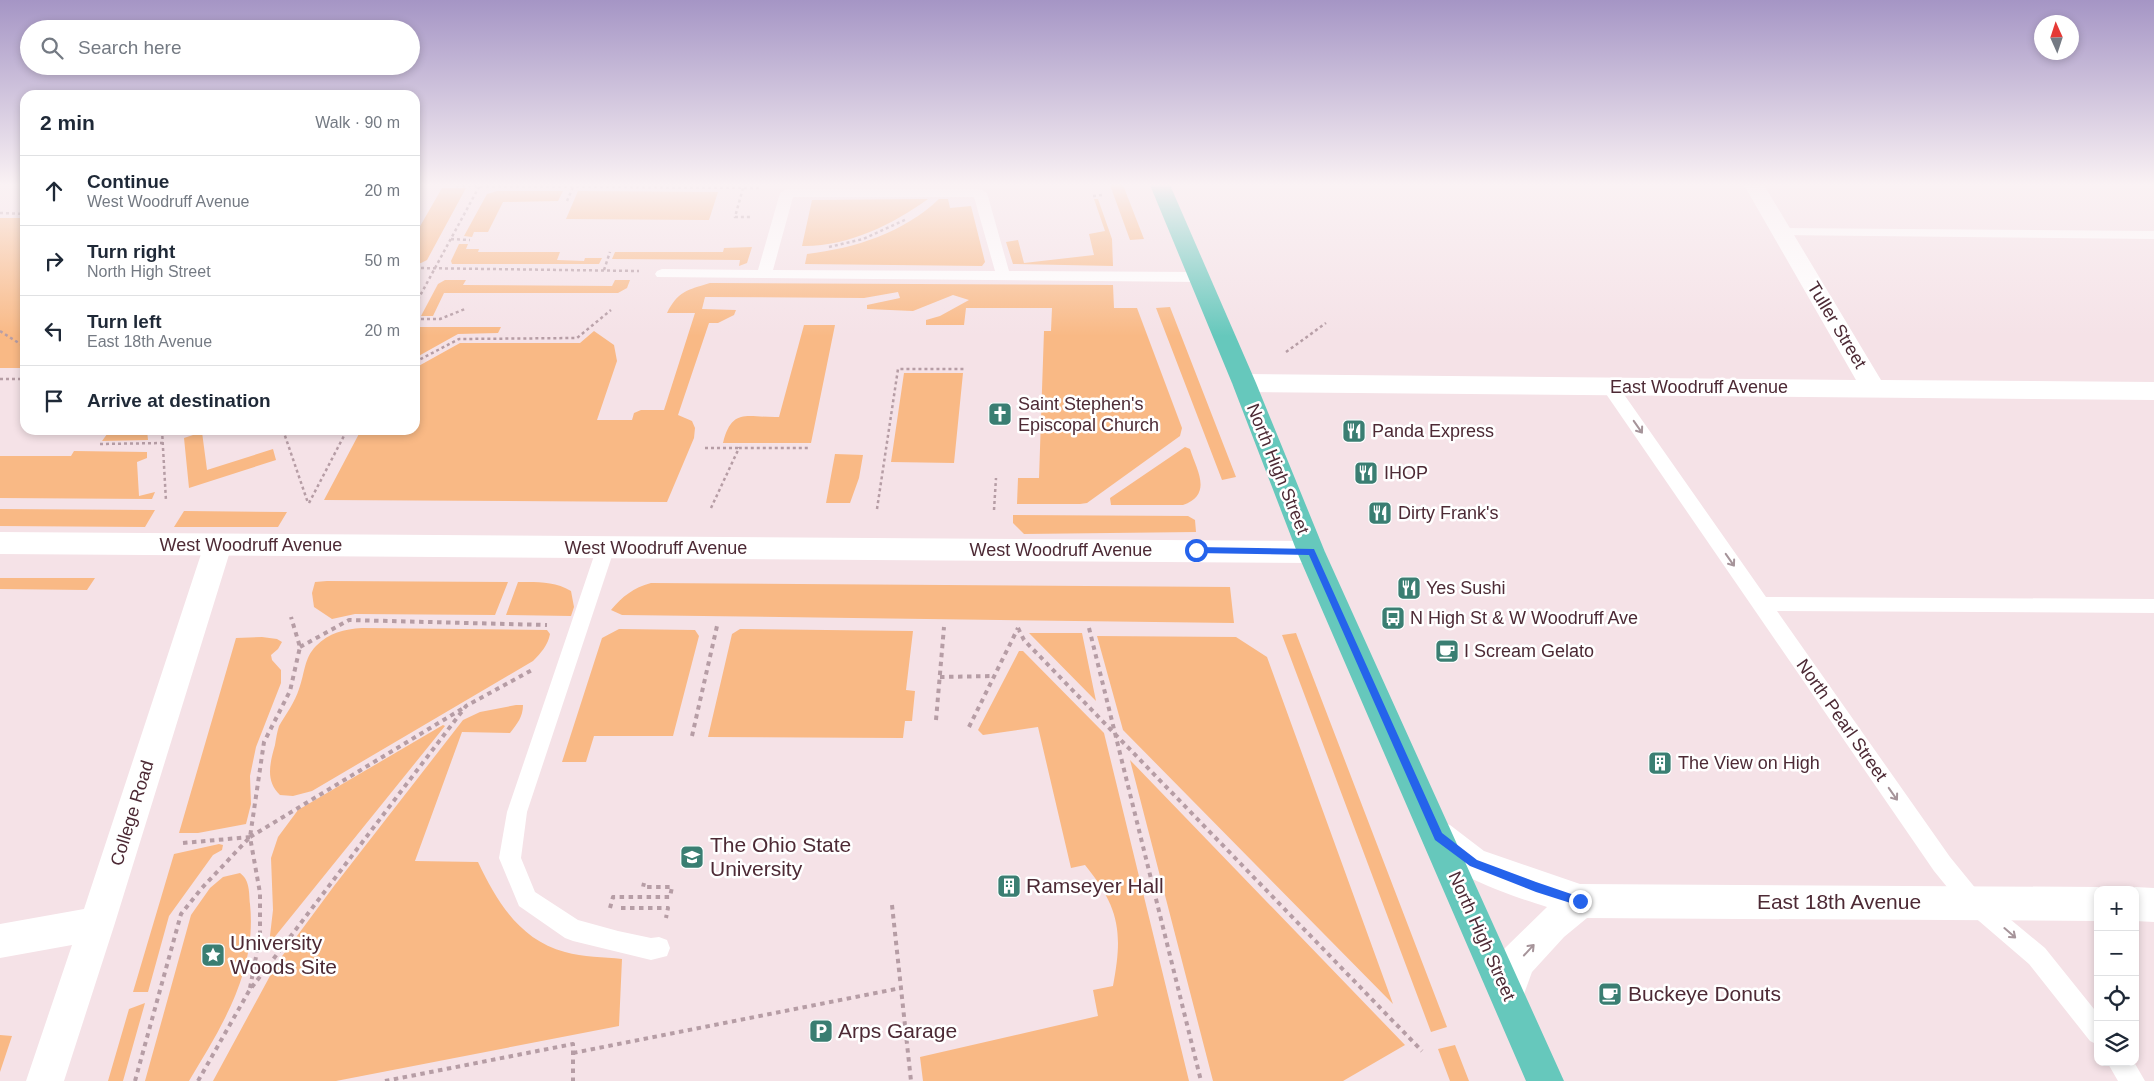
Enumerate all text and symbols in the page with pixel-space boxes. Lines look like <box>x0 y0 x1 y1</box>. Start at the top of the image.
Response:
north arrow <box>2034 15 2079 60</box>
search box <box>20 20 420 75</box>
icon: search <box>38 34 66 62</box>
text: Search here <box>78 37 182 58</box>
text: 2 min <box>40 111 95 134</box>
text: Walk · 90 m <box>315 114 400 131</box>
text: Continue <box>87 171 169 192</box>
icon: ahead <box>40 177 68 205</box>
text: 20 m <box>364 182 400 199</box>
text: West Woodruff Avenue <box>87 193 249 210</box>
text: Turn right <box>87 241 175 262</box>
icon: right <box>40 247 68 275</box>
text: 50 m <box>364 252 400 269</box>
text: North High Street <box>87 263 211 280</box>
street label: Tuller Street <box>1803 278 1871 372</box>
text: Turn left <box>87 311 162 332</box>
icon: left <box>40 317 68 345</box>
text: 20 m <box>364 322 400 339</box>
text: East 18th Avenue <box>87 333 212 350</box>
street label: East Woodruff Avenue <box>1610 377 1788 397</box>
icon: arrive <box>40 387 68 415</box>
text: Arrive at destination <box>87 390 271 411</box>
place label: Saint Stephen's Episcopal Church <box>1018 394 1159 435</box>
church icon: Saint Stephen's Episcopal Church <box>987 401 1013 427</box>
street label: North High Street <box>1243 401 1313 537</box>
restaurant icon: Panda Express <box>1341 418 1367 444</box>
one-way arrow <box>1633 419 1643 433</box>
place label: Panda Express <box>1372 421 1494 441</box>
restaurant icon: IHOP <box>1353 460 1379 486</box>
place label: IHOP <box>1384 463 1428 483</box>
restaurant icon: Dirty Frank's <box>1367 500 1393 526</box>
place label: Dirty Frank's <box>1398 503 1498 523</box>
street label: West Woodruff Avenue <box>160 535 342 555</box>
street label: West Woodruff Avenue <box>565 538 747 558</box>
route start <box>1185 539 1208 562</box>
street label: West Woodruff Avenue <box>970 540 1152 560</box>
one-way arrow <box>1725 553 1735 567</box>
restaurant icon: Yes Sushi <box>1396 575 1422 601</box>
place label: Yes Sushi <box>1426 578 1505 598</box>
bus stop icon: N High St & W Woodruff Ave <box>1380 605 1406 631</box>
place label: N High St & W Woodruff Ave <box>1410 608 1638 628</box>
cafe icon: I Scream Gelato <box>1434 638 1460 664</box>
place label: I Scream Gelato <box>1464 641 1594 661</box>
street label: North Pearl Street <box>1792 655 1892 785</box>
building icon: The View on High <box>1647 750 1673 776</box>
place label: The View on High <box>1678 753 1820 773</box>
street label: College Road <box>106 758 158 868</box>
one-way arrow <box>1888 787 1898 801</box>
place label: The Ohio State University <box>710 833 851 880</box>
school or university icon: The Ohio State University <box>679 844 705 870</box>
street label: North High Street <box>1445 868 1519 1004</box>
building icon: Ramseyer Hall <box>996 873 1022 899</box>
place label: Ramseyer Hall <box>1026 874 1164 897</box>
map controls <box>2094 886 2139 1066</box>
button: + <box>2094 886 2139 931</box>
route end <box>1569 890 1592 913</box>
street label: East 18th Avenue <box>1757 890 1921 913</box>
one-way arrow <box>2004 927 2017 939</box>
place label: University Woods Site <box>230 931 337 978</box>
button: − <box>2094 931 2139 976</box>
place icon: University Woods Site <box>200 942 226 968</box>
one-way arrow <box>1523 943 1535 956</box>
button: locate <box>2094 976 2139 1021</box>
cafe icon: Buckeye Donuts <box>1597 981 1623 1007</box>
place label: Buckeye Donuts <box>1628 982 1781 1005</box>
parking icon: Arps Garage <box>808 1018 834 1044</box>
place label: Arps Garage <box>838 1019 957 1042</box>
button: layers <box>2094 1021 2139 1066</box>

